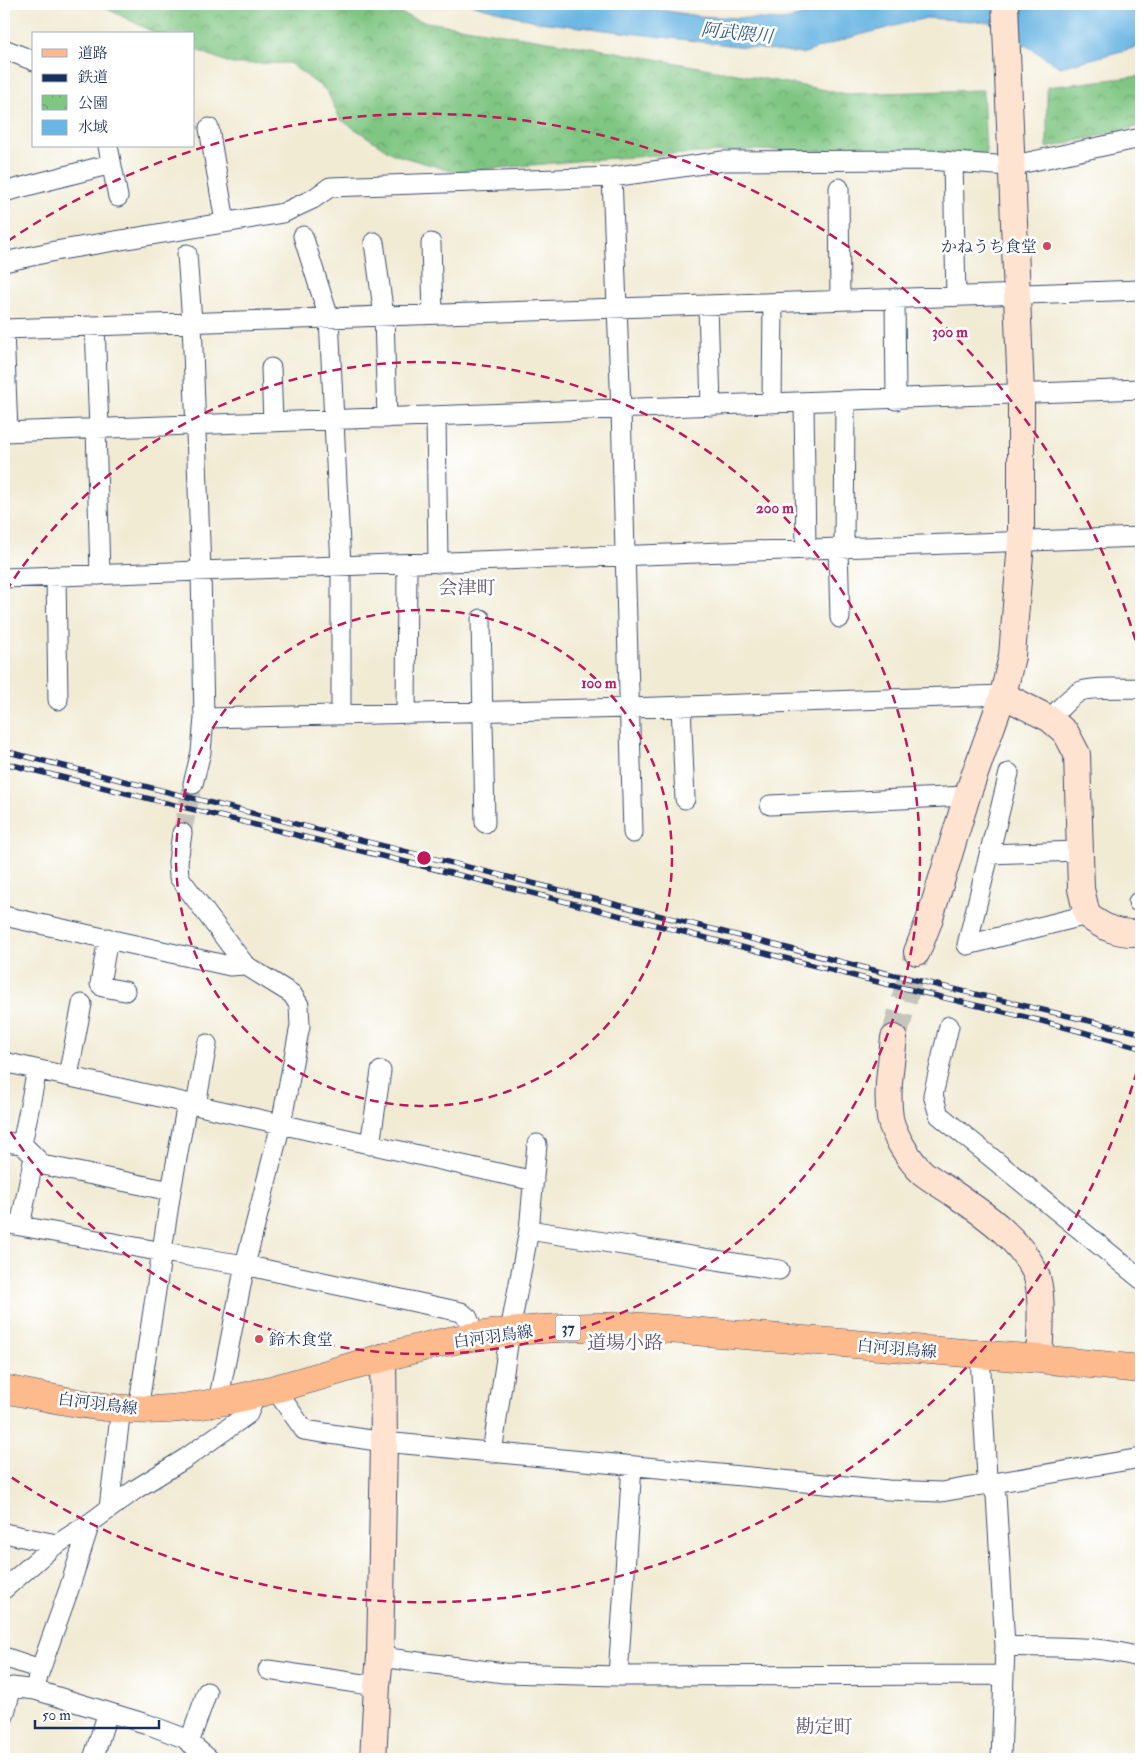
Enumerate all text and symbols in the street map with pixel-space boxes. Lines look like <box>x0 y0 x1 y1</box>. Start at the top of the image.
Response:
water label: 阿武隈川 <box>700 18 776 49</box>
legend <box>32 32 195 148</box>
text: 道路 <box>78 44 108 63</box>
text: 鉄道 <box>78 68 108 87</box>
text: 公園 <box>78 94 108 113</box>
text: 水域 <box>78 118 108 137</box>
place label: かねうち食堂 <box>941 237 1037 257</box>
marker: かねうち食堂 <box>1041 240 1053 252</box>
text: 300 m <box>932 323 968 342</box>
text: 200 m <box>756 499 794 518</box>
district label: 会津町 <box>438 576 496 600</box>
text: 100 m <box>581 674 617 693</box>
centre of rings <box>415 849 433 867</box>
road number: 37 <box>556 1316 580 1340</box>
street label: 白河羽鳥線 <box>452 1322 534 1352</box>
place label: 鈴木食堂 <box>268 1330 333 1350</box>
district label: 道場小路 <box>587 1331 663 1355</box>
marker: 鈴木食堂 <box>253 1333 265 1345</box>
street label: 白河羽鳥線 <box>856 1336 938 1362</box>
street label: 白河羽鳥線 <box>57 1389 139 1419</box>
scale bar <box>35 1698 159 1730</box>
text: 50 m <box>42 1706 71 1725</box>
district label: 勘定町 <box>795 1715 853 1739</box>

